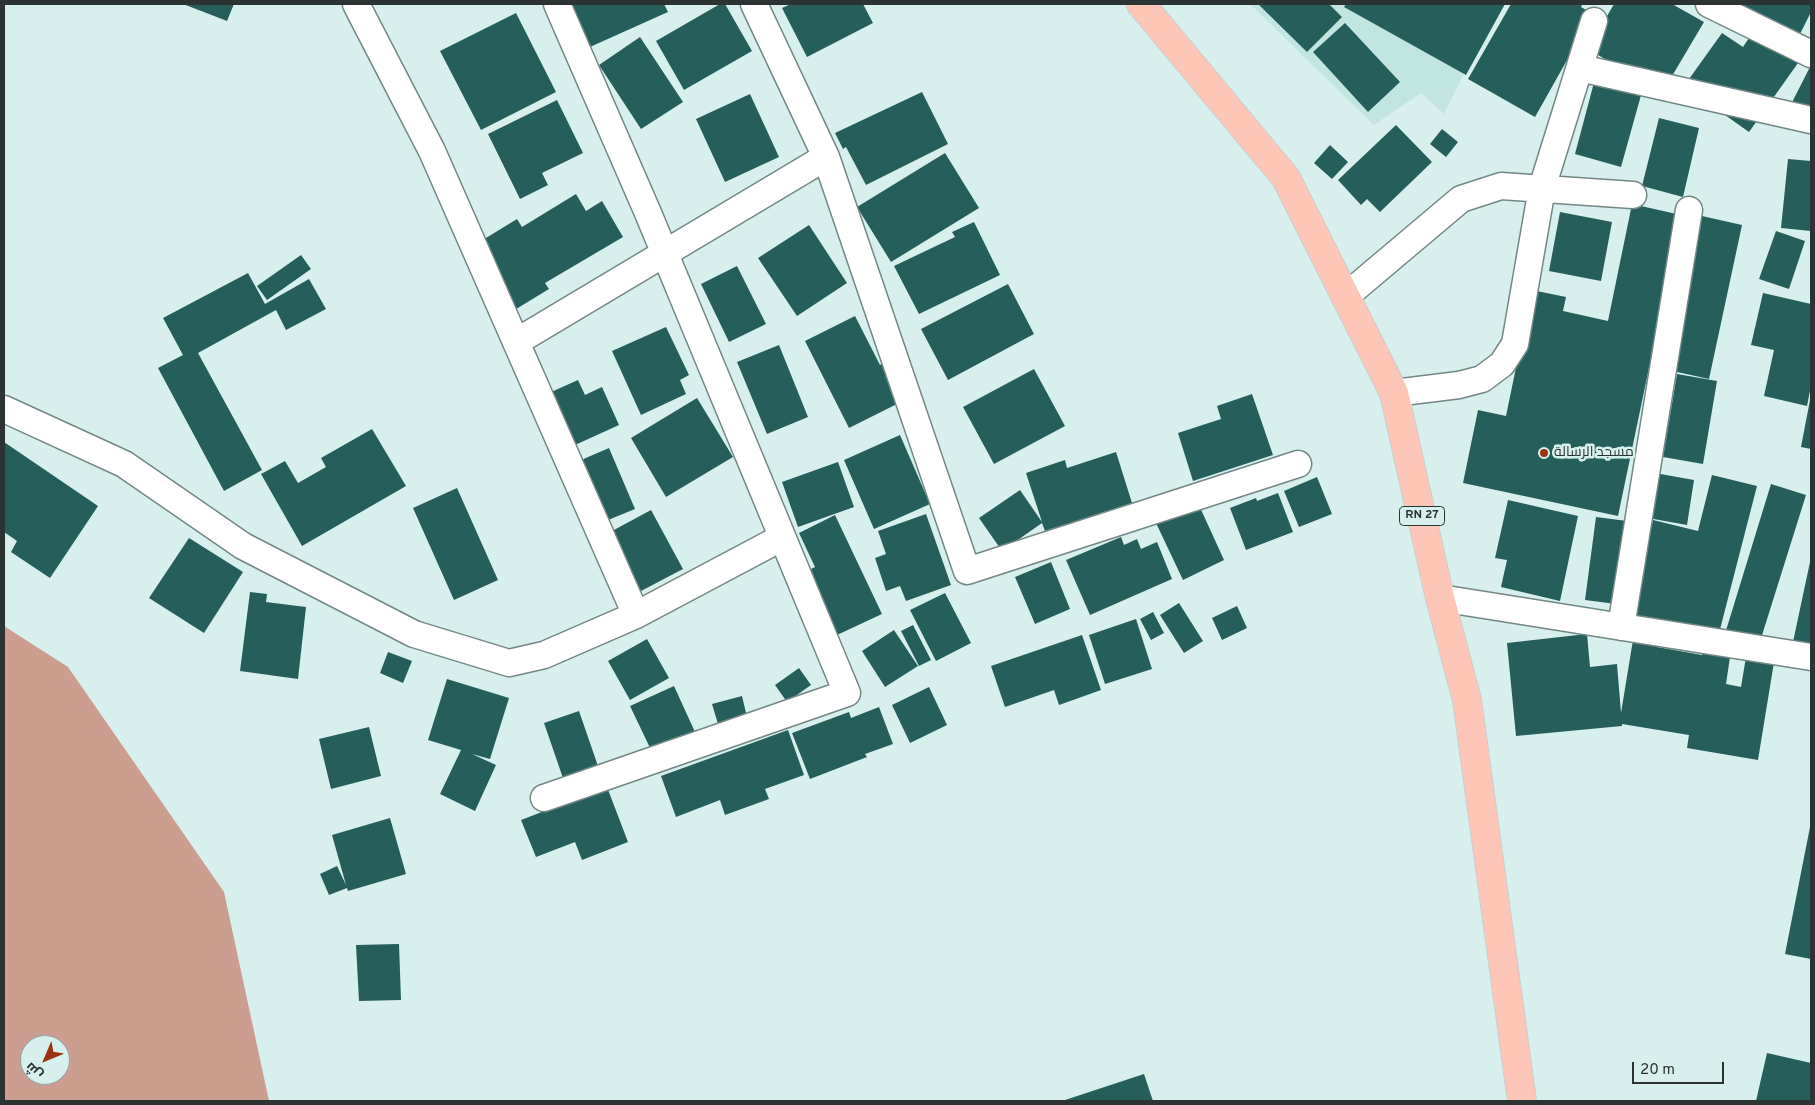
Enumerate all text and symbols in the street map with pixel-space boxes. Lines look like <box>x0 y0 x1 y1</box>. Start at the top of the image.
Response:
place label: مسجد الرسالة <box>1554 445 1634 461</box>
marker: مسجد الرسالة <box>1538 447 1550 459</box>
road number: RN 27 <box>1400 506 1444 526</box>
north arrow <box>20 1035 70 1085</box>
scale bar <box>1635 1052 1728 1084</box>
text: ش <box>22 1058 47 1083</box>
text: 20 m <box>1640 1061 1675 1080</box>

